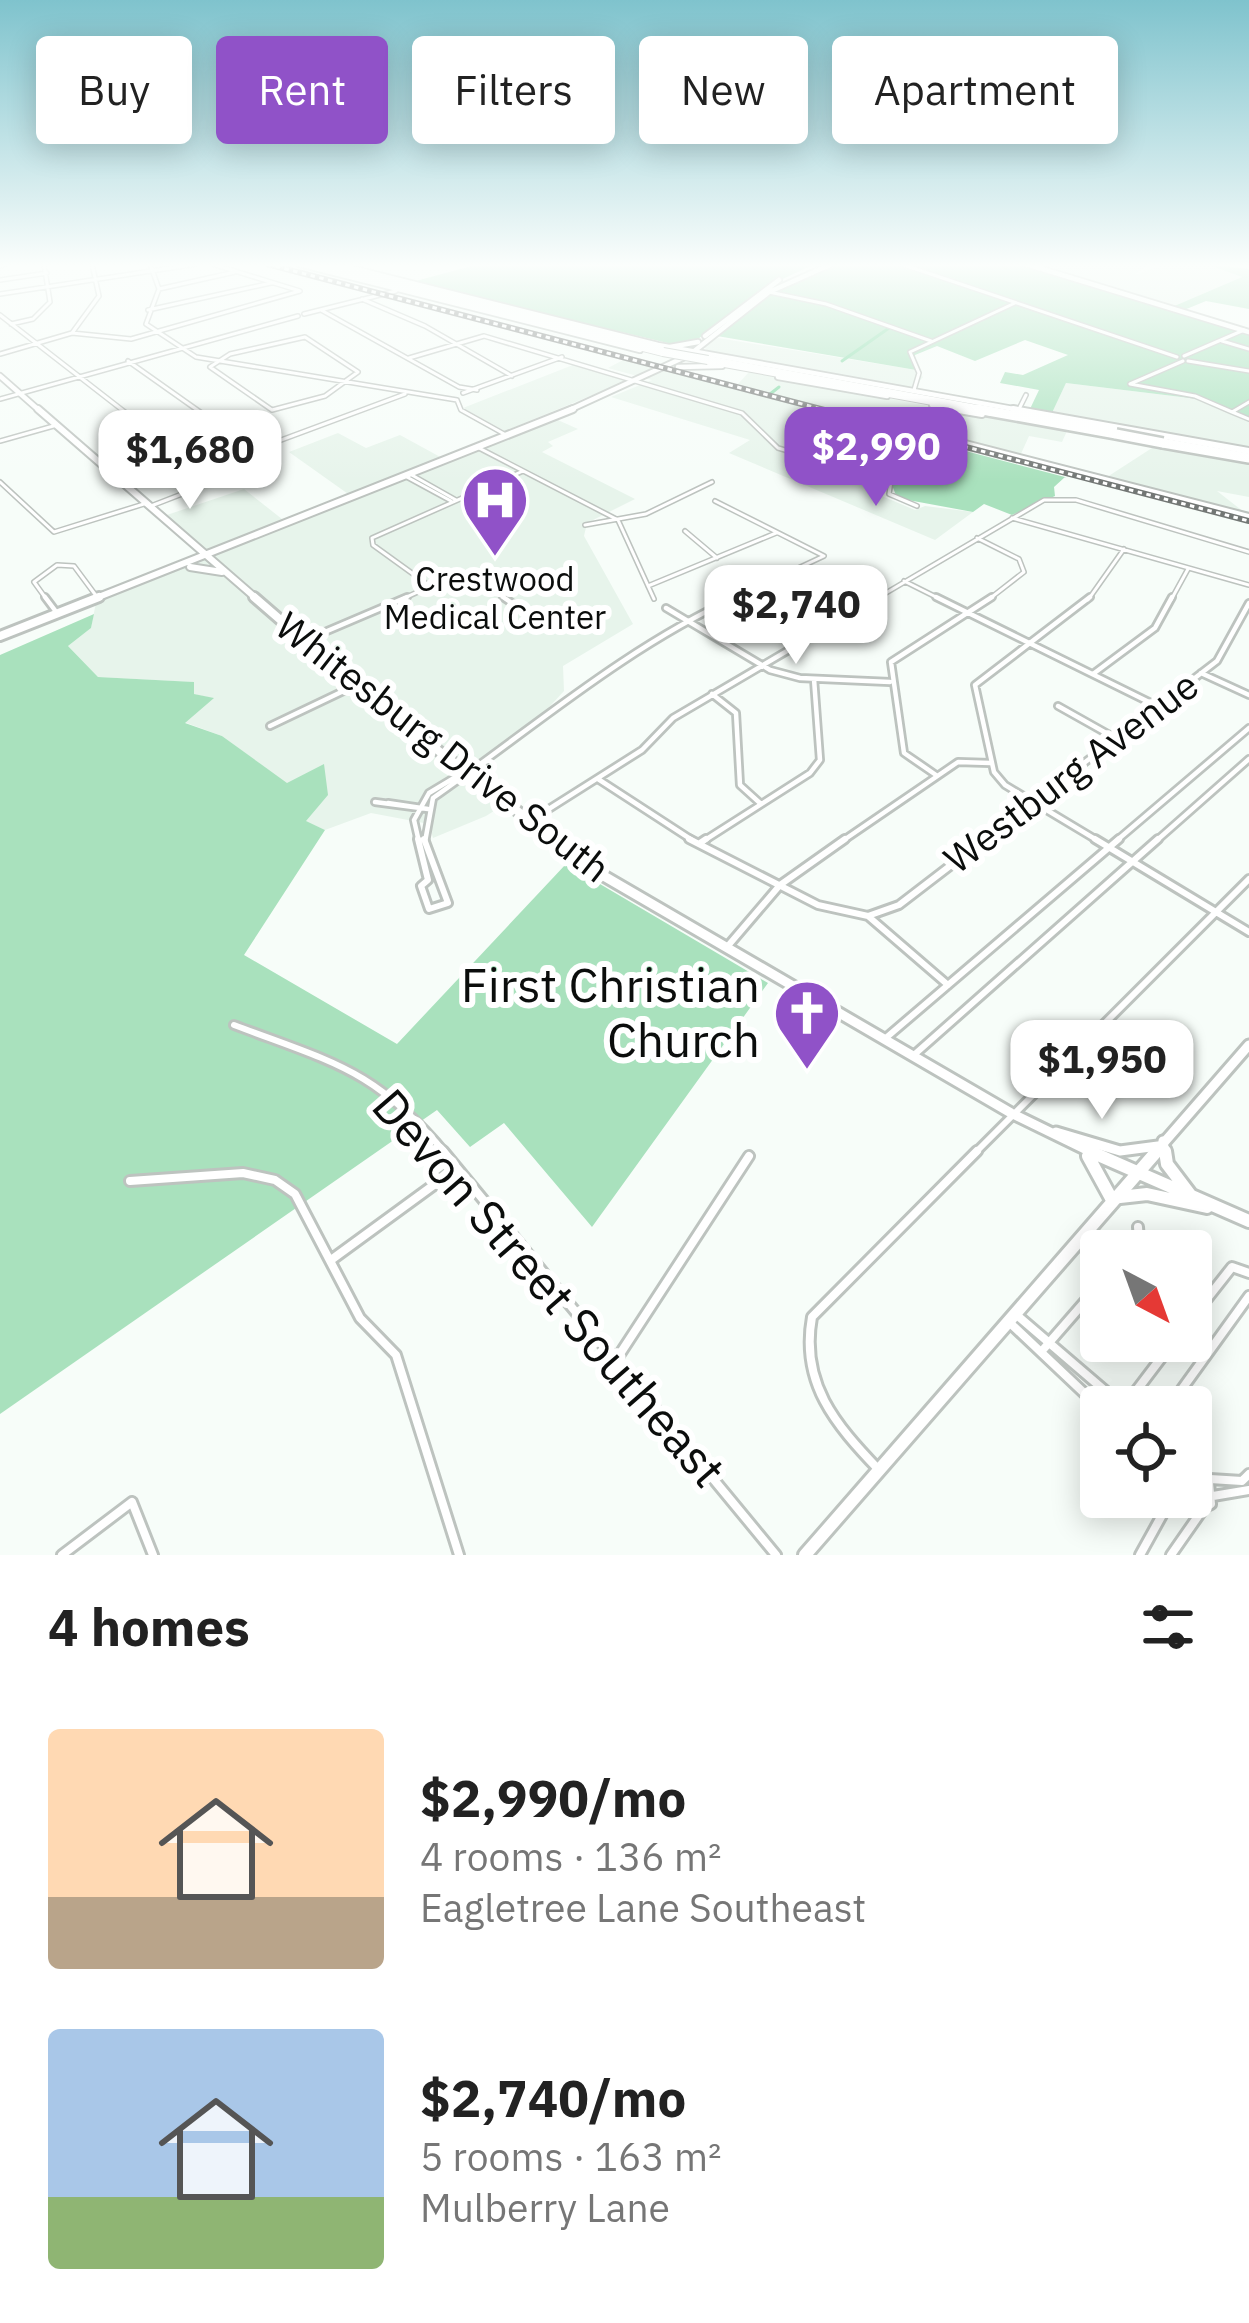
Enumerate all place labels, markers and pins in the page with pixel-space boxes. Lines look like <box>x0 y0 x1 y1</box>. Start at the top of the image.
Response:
pin: $2,990 <box>778 407 974 509</box>
pin: $1,680 <box>92 410 288 512</box>
hospital icon: Crestwood Medical Center <box>460 465 530 559</box>
place label: Crestwood Medical Center <box>384 557 606 638</box>
pin: $2,740 <box>698 565 894 667</box>
place label: First Christian Church <box>461 953 760 1070</box>
church icon: First Christian Church <box>772 978 842 1072</box>
pin: $1,950 <box>1004 1020 1200 1122</box>

